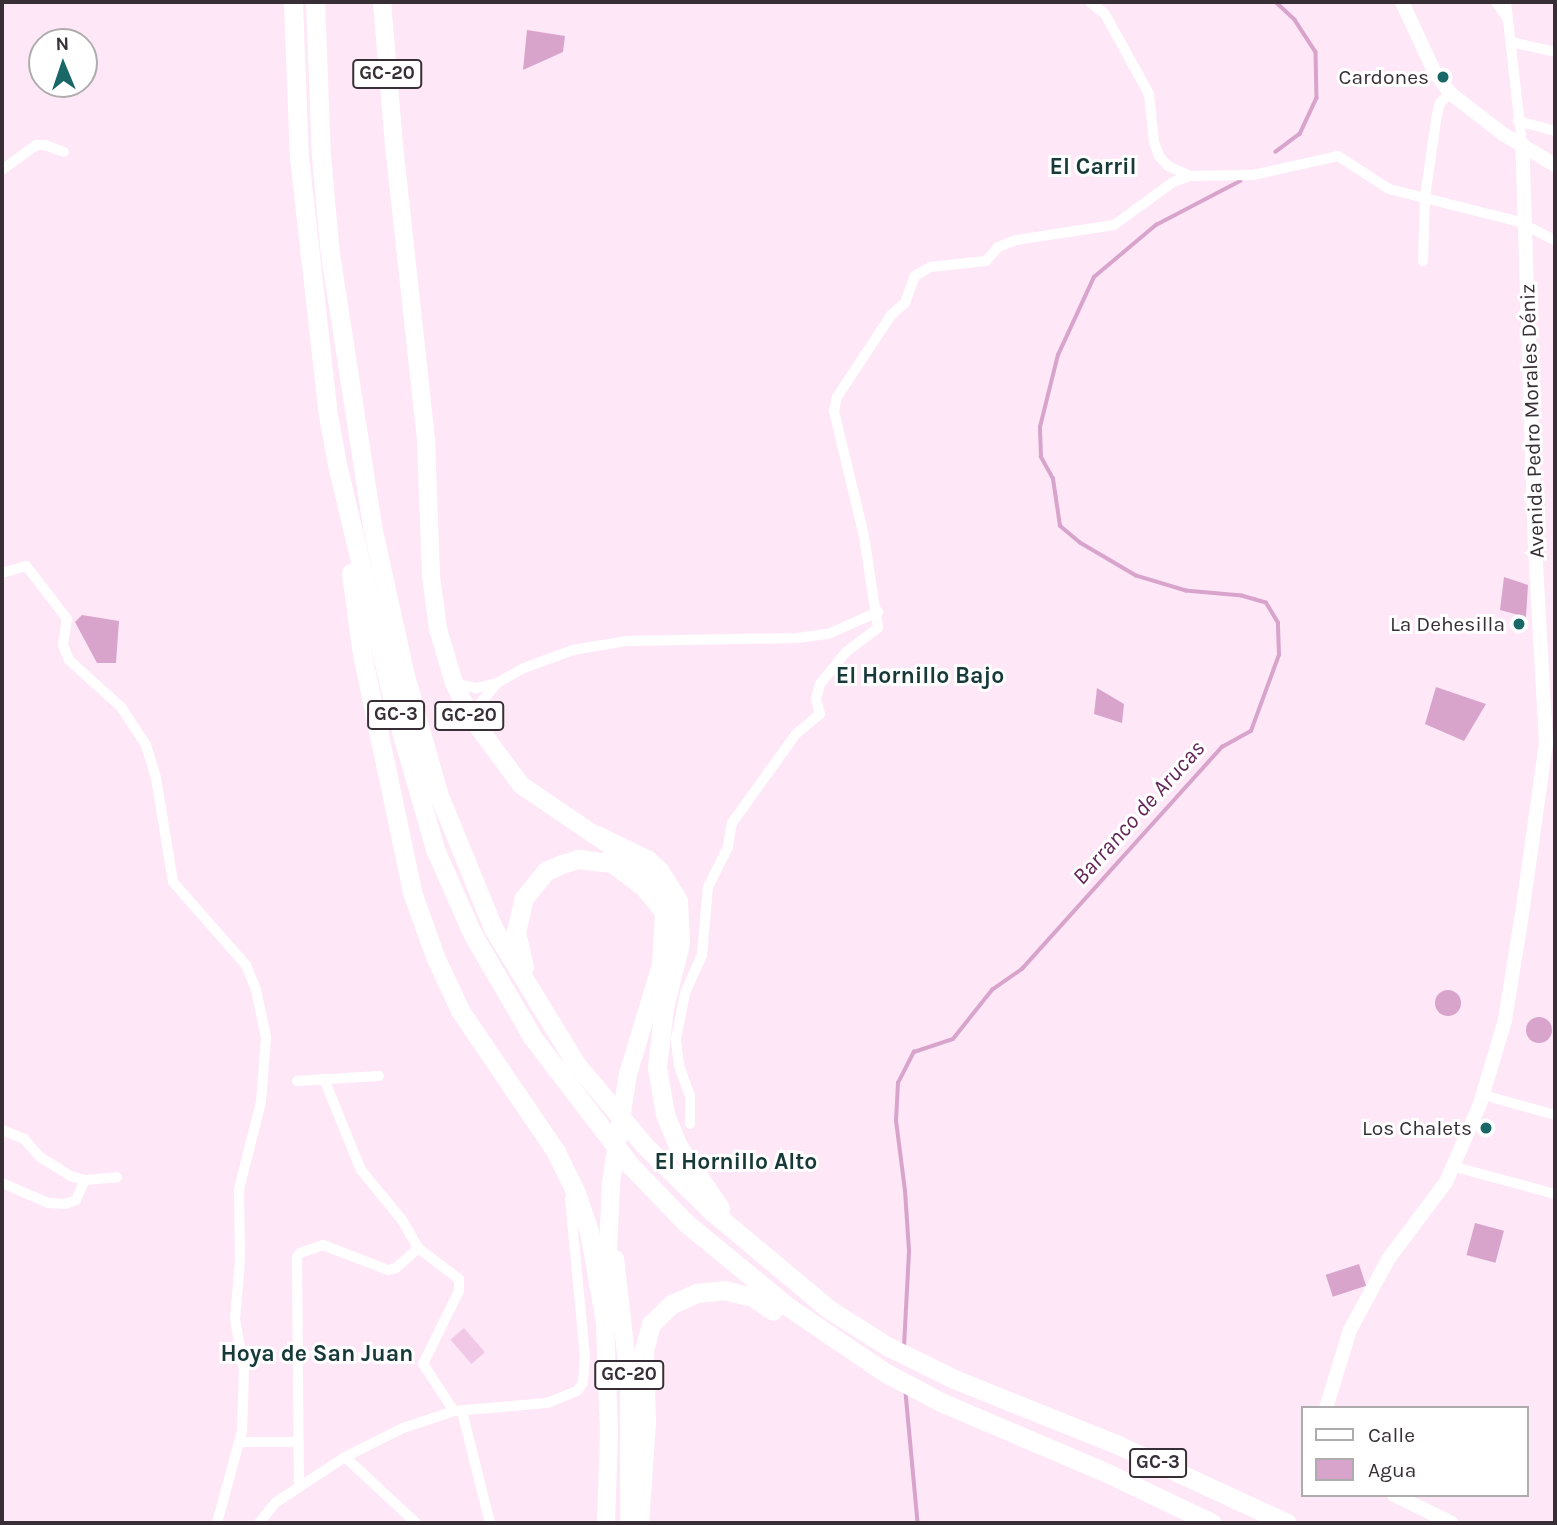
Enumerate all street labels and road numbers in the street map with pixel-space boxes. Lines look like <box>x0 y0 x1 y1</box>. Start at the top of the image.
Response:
road number: GC-20 <box>352 58 422 90</box>
street label: Avenida Pedro Morales Déniz <box>1515 283 1549 559</box>
road number: GC-3 <box>366 700 426 730</box>
road number: GC-20 <box>434 701 504 732</box>
road number: GC-20 <box>594 1359 664 1390</box>
road number: GC-3 <box>1128 1448 1188 1478</box>

